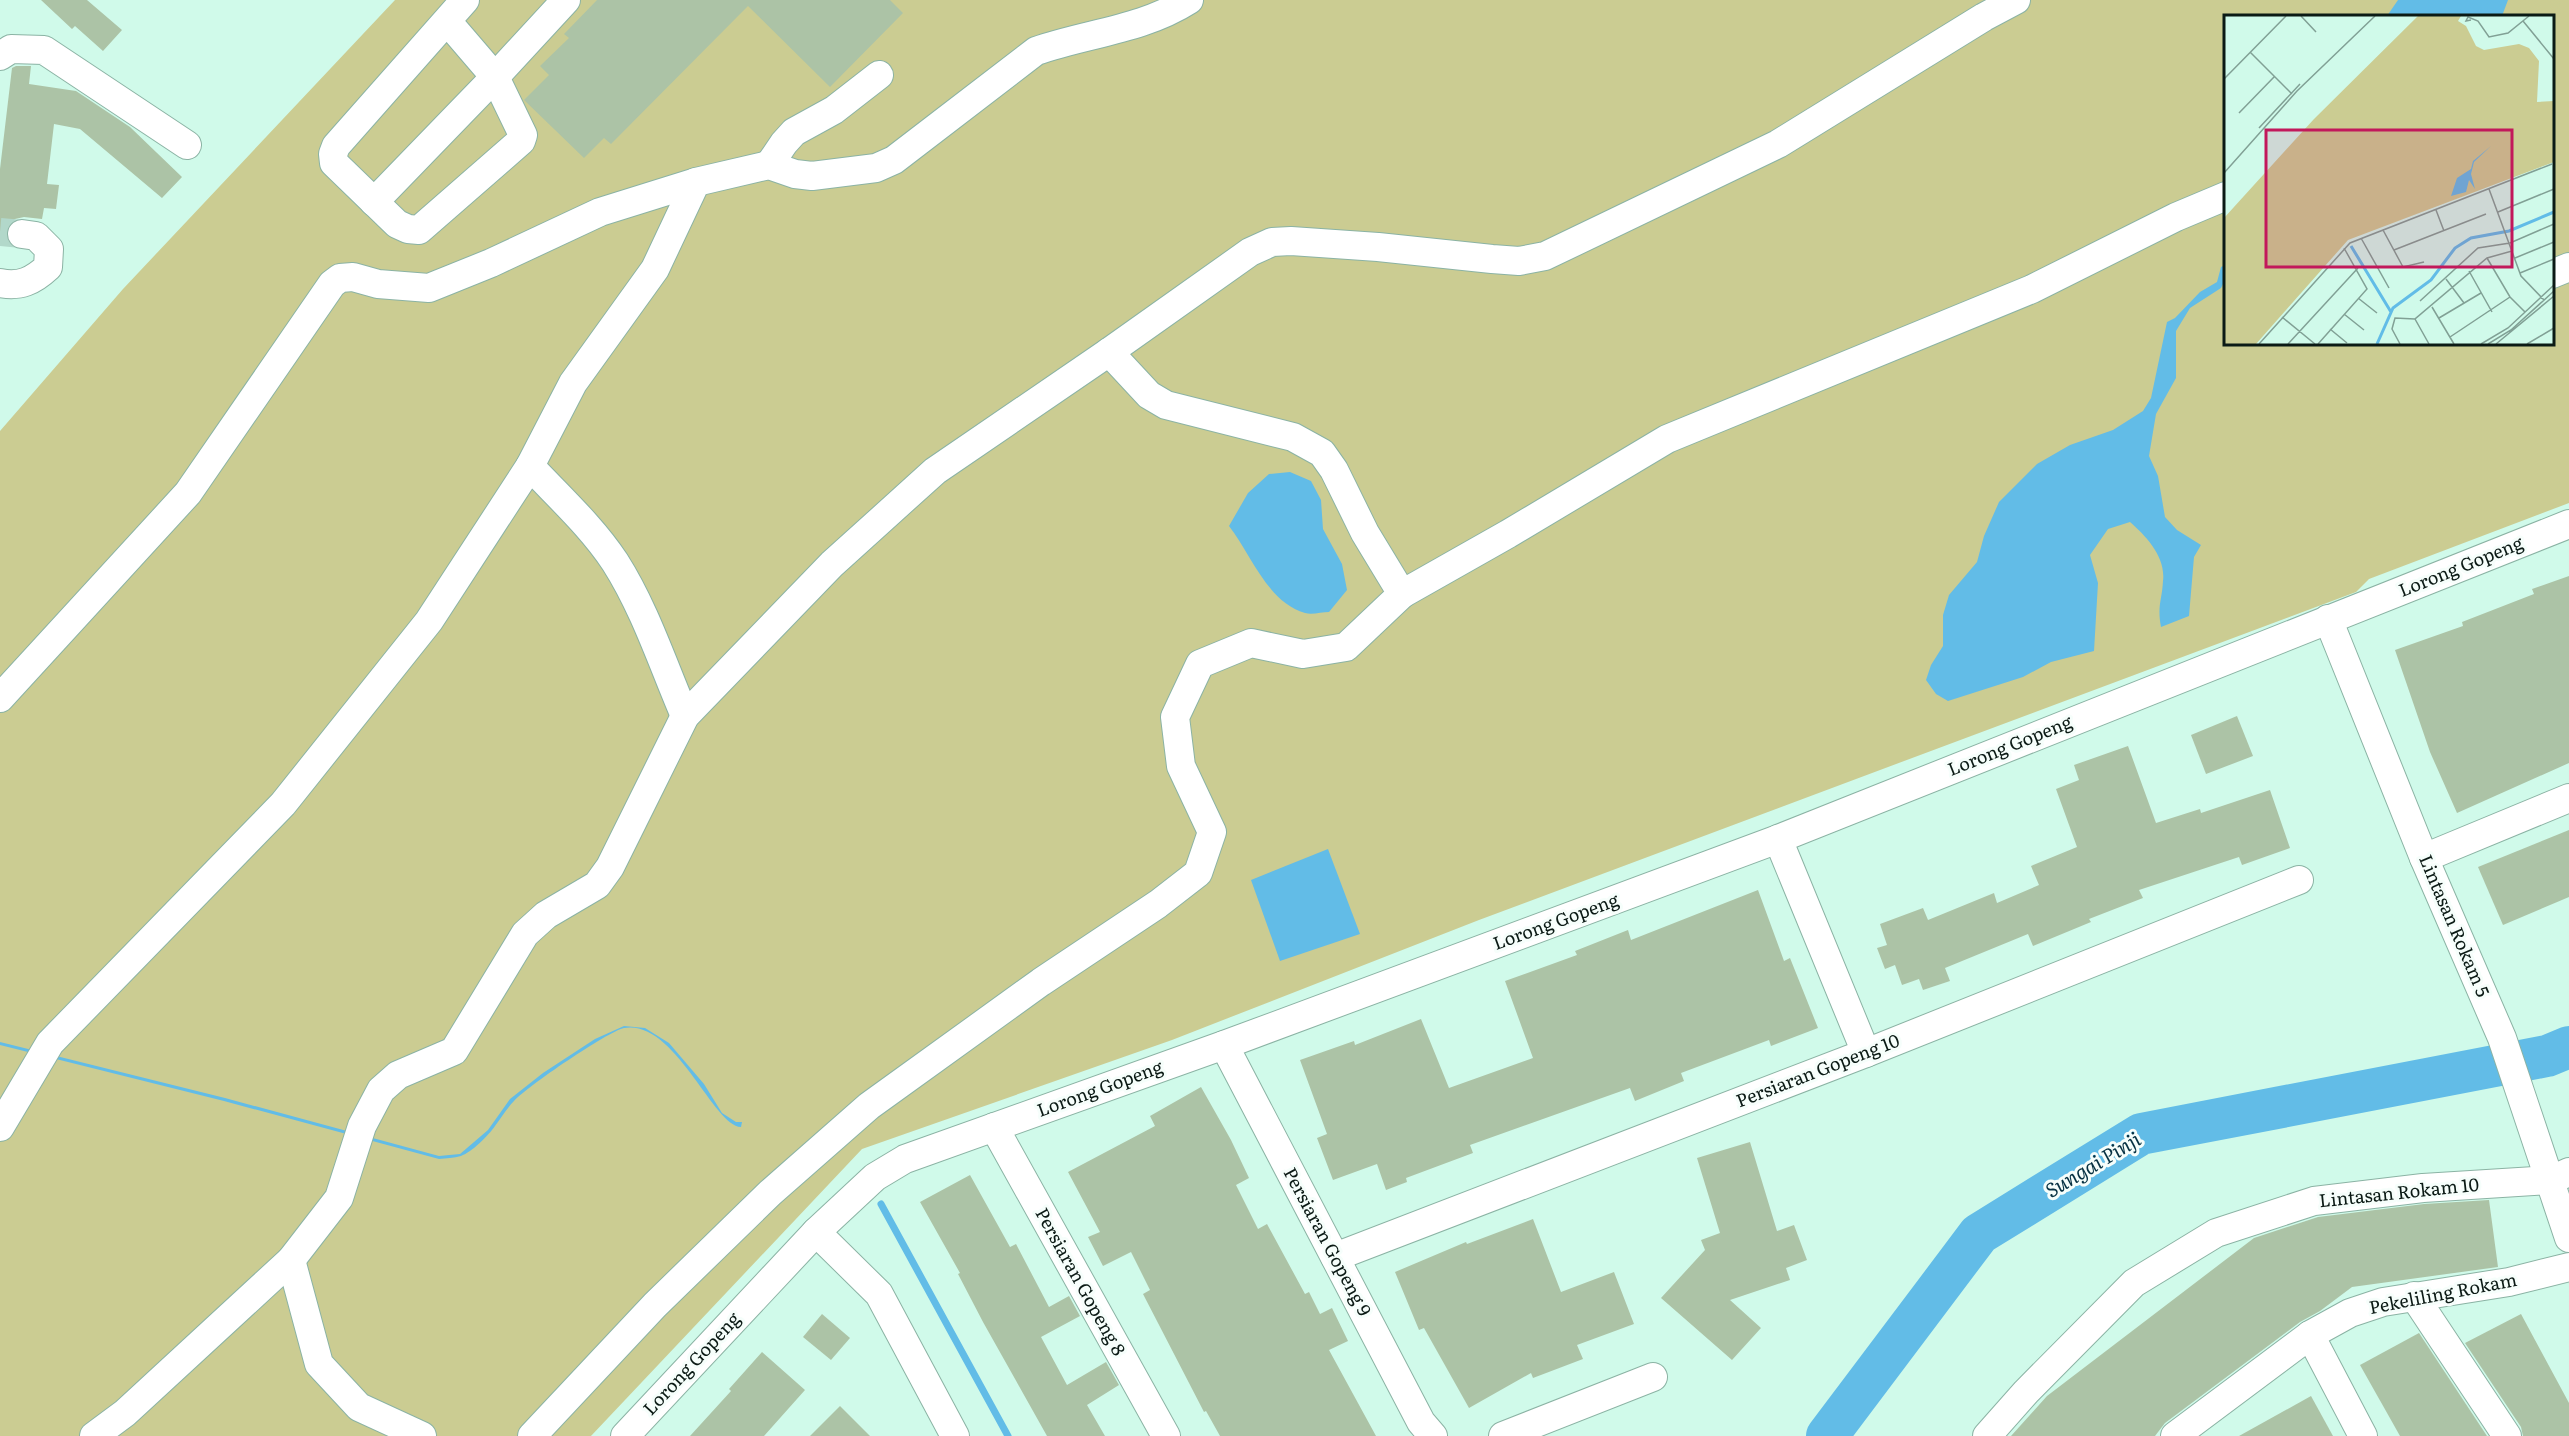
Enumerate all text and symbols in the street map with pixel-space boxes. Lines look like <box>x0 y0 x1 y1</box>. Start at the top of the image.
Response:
inset map <box>2224 15 2554 345</box>
street label: Lorong Gopeng <box>2394 528 2528 603</box>
street label: Lorong Gopeng <box>1943 707 2077 782</box>
street label: Lintasan Rokam 5 <box>2413 850 2498 1001</box>
street label: Lorong Gopeng <box>1489 885 1623 956</box>
street label: Persiaran Gopeng 10 <box>1732 1026 1903 1113</box>
street label: Lorong Gopeng <box>1033 1052 1167 1123</box>
water label: Sungai Pinji <box>2039 1123 2145 1204</box>
street label: Persiaran Gopeng 9 <box>1278 1162 1379 1320</box>
street label: Lintasan Rokam 10 <box>2318 1170 2480 1213</box>
street label: Persiaran Gopeng 8 <box>1029 1202 1133 1360</box>
street label: Pekeliling Rokam <box>2366 1265 2519 1320</box>
street label: Lorong Gopeng <box>636 1305 747 1421</box>

